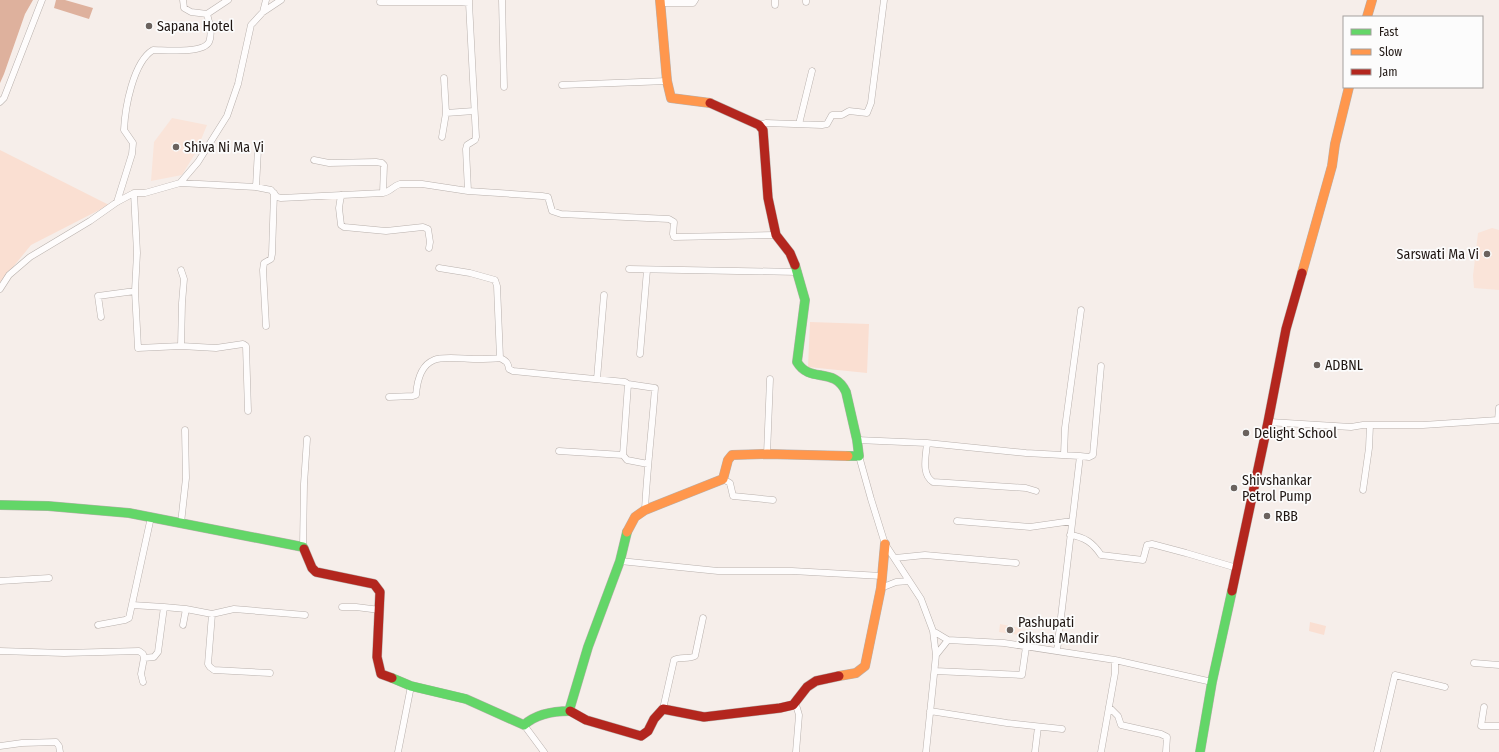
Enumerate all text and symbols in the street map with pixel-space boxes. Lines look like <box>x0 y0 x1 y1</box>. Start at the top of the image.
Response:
legend <box>1343 16 1483 88</box>
place label: Sapana Hotel <box>157 18 234 35</box>
marker: Sapana Hotel <box>144 21 154 31</box>
text: Fast <box>1379 25 1398 39</box>
text: Slow <box>1379 45 1402 59</box>
text: Jam <box>1379 65 1397 79</box>
place label: Shiva Ni Ma Vi <box>184 139 264 156</box>
marker: Shiva Ni Ma Vi <box>171 142 181 152</box>
place label: Sarswati Ma Vi <box>1397 246 1479 263</box>
marker: Sarswati Ma Vi <box>1482 249 1492 259</box>
place label: ADBNL <box>1325 357 1363 374</box>
marker: ADBNL <box>1312 360 1322 370</box>
place label: Delight School <box>1254 425 1337 442</box>
marker: Delight School <box>1241 428 1251 438</box>
place label: Shivshankar Petrol Pump <box>1242 472 1312 505</box>
marker: Shivshankar Petrol Pump <box>1229 483 1239 493</box>
place label: RBB <box>1275 508 1298 525</box>
marker: RBB <box>1262 511 1272 521</box>
place label: Pashupati Siksha Mandir <box>1018 614 1099 647</box>
marker: Pashupati Siksha Mandir <box>1005 625 1015 635</box>

